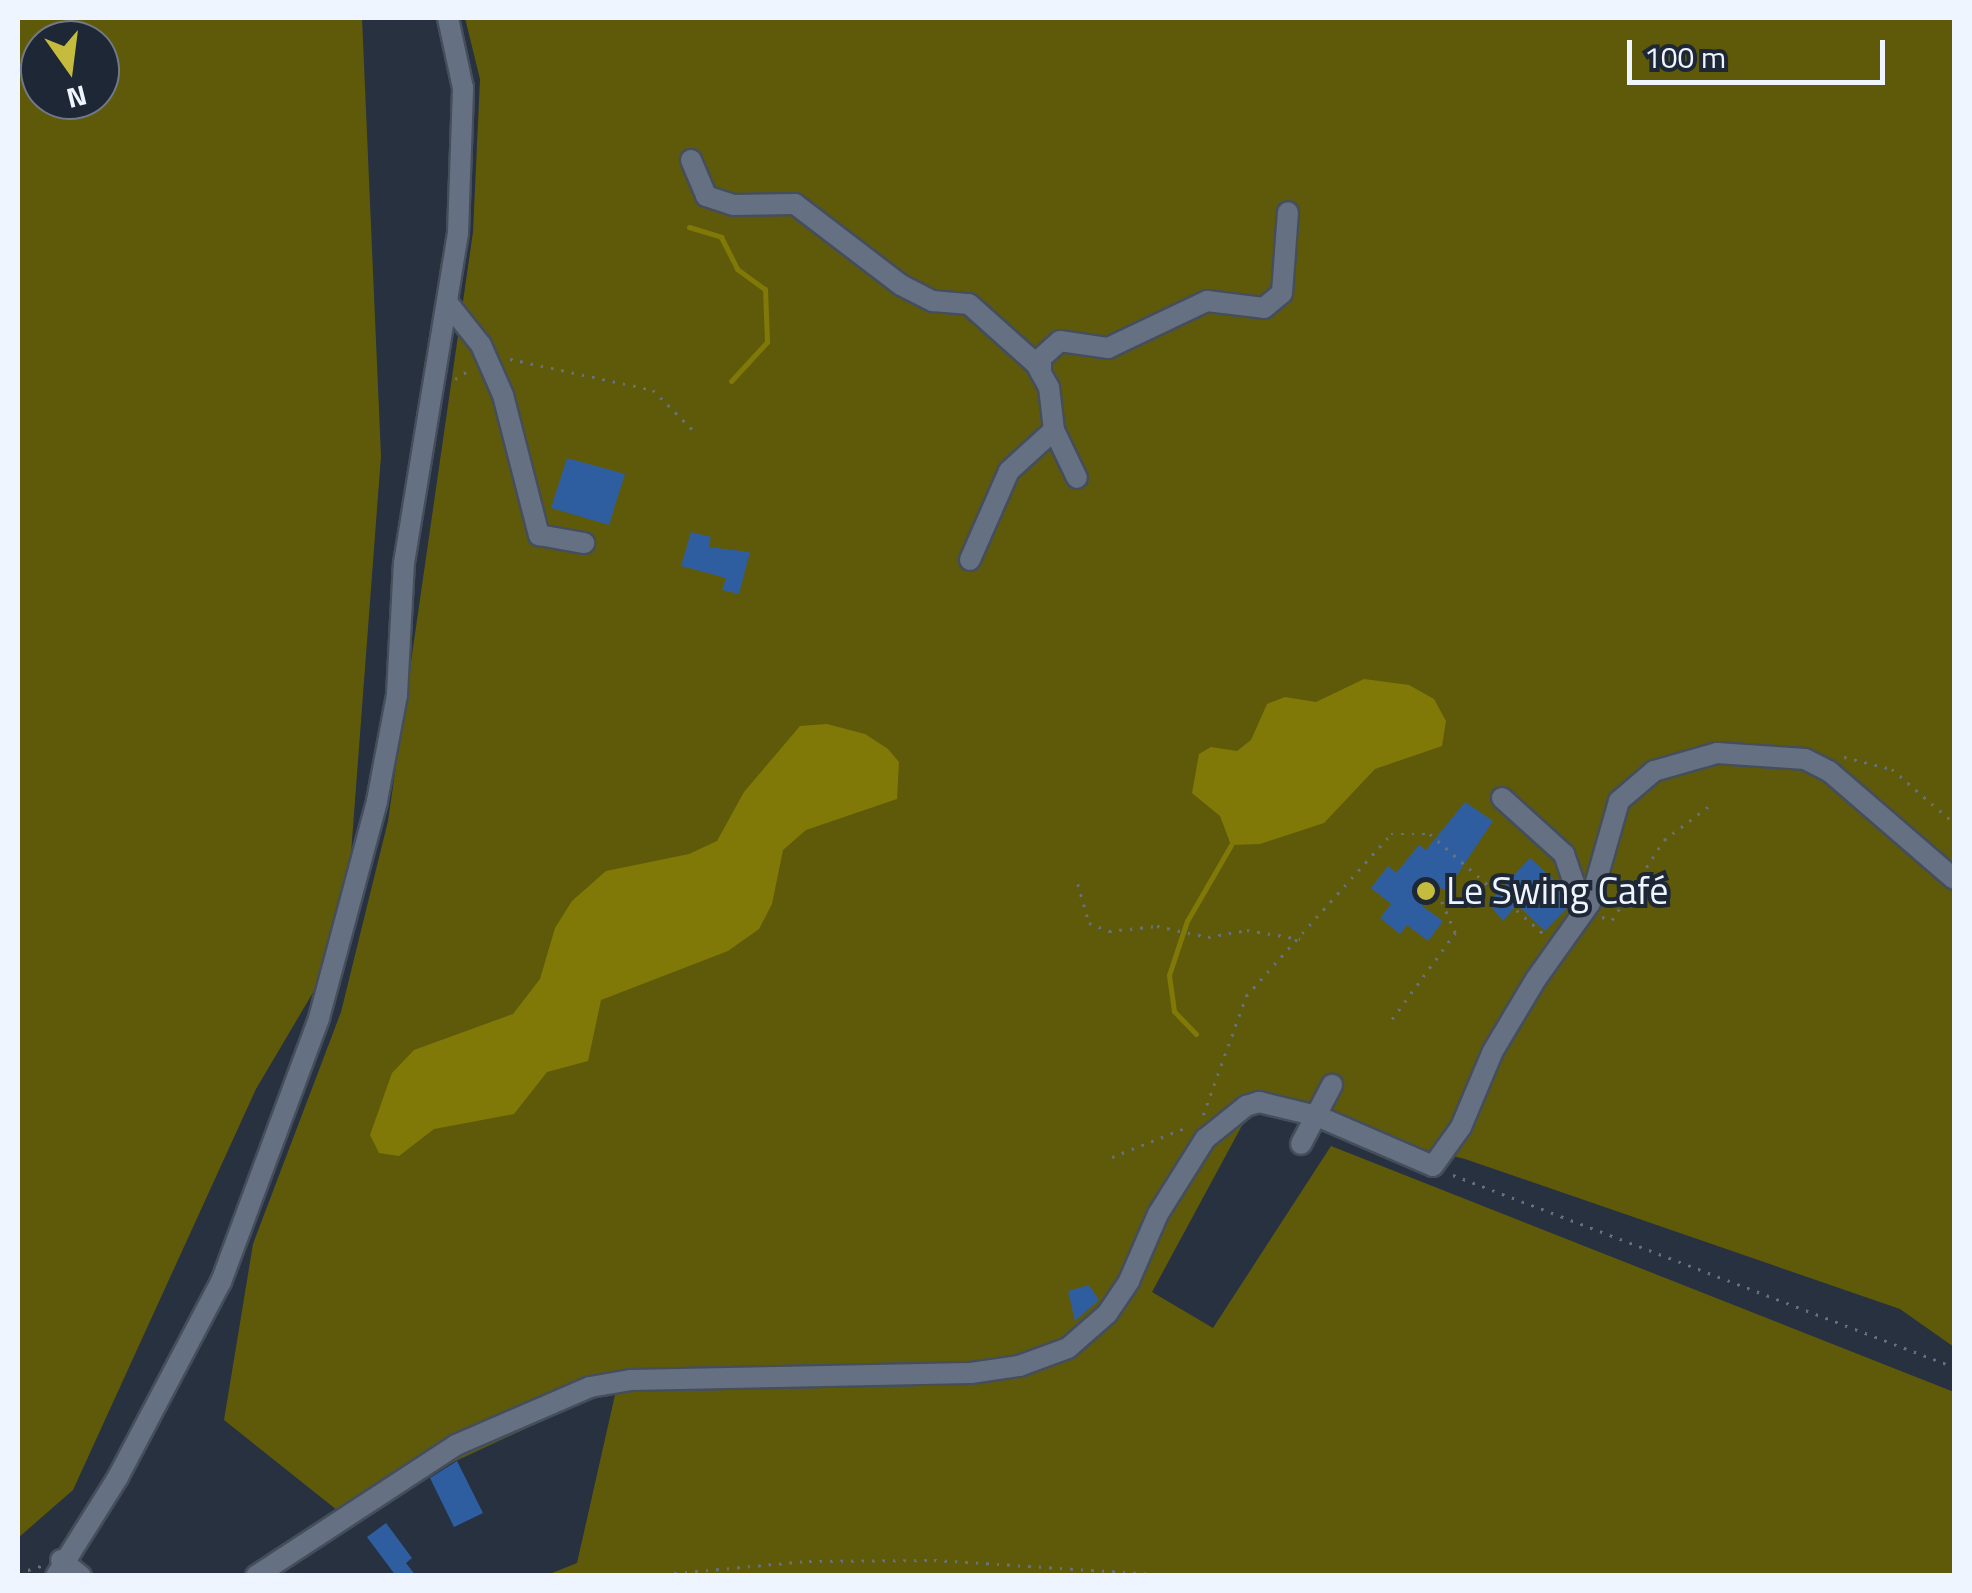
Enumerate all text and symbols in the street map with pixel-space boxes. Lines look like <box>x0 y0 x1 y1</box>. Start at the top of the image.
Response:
north arrow <box>20 20 120 120</box>
scale bar <box>1632 20 1890 82</box>
text: 100 m <box>1644 34 1726 80</box>
text: N <box>62 74 92 121</box>
place label: Le Swing Café <box>1446 868 1669 914</box>
marker: Le Swing Café <box>1415 880 1437 902</box>

